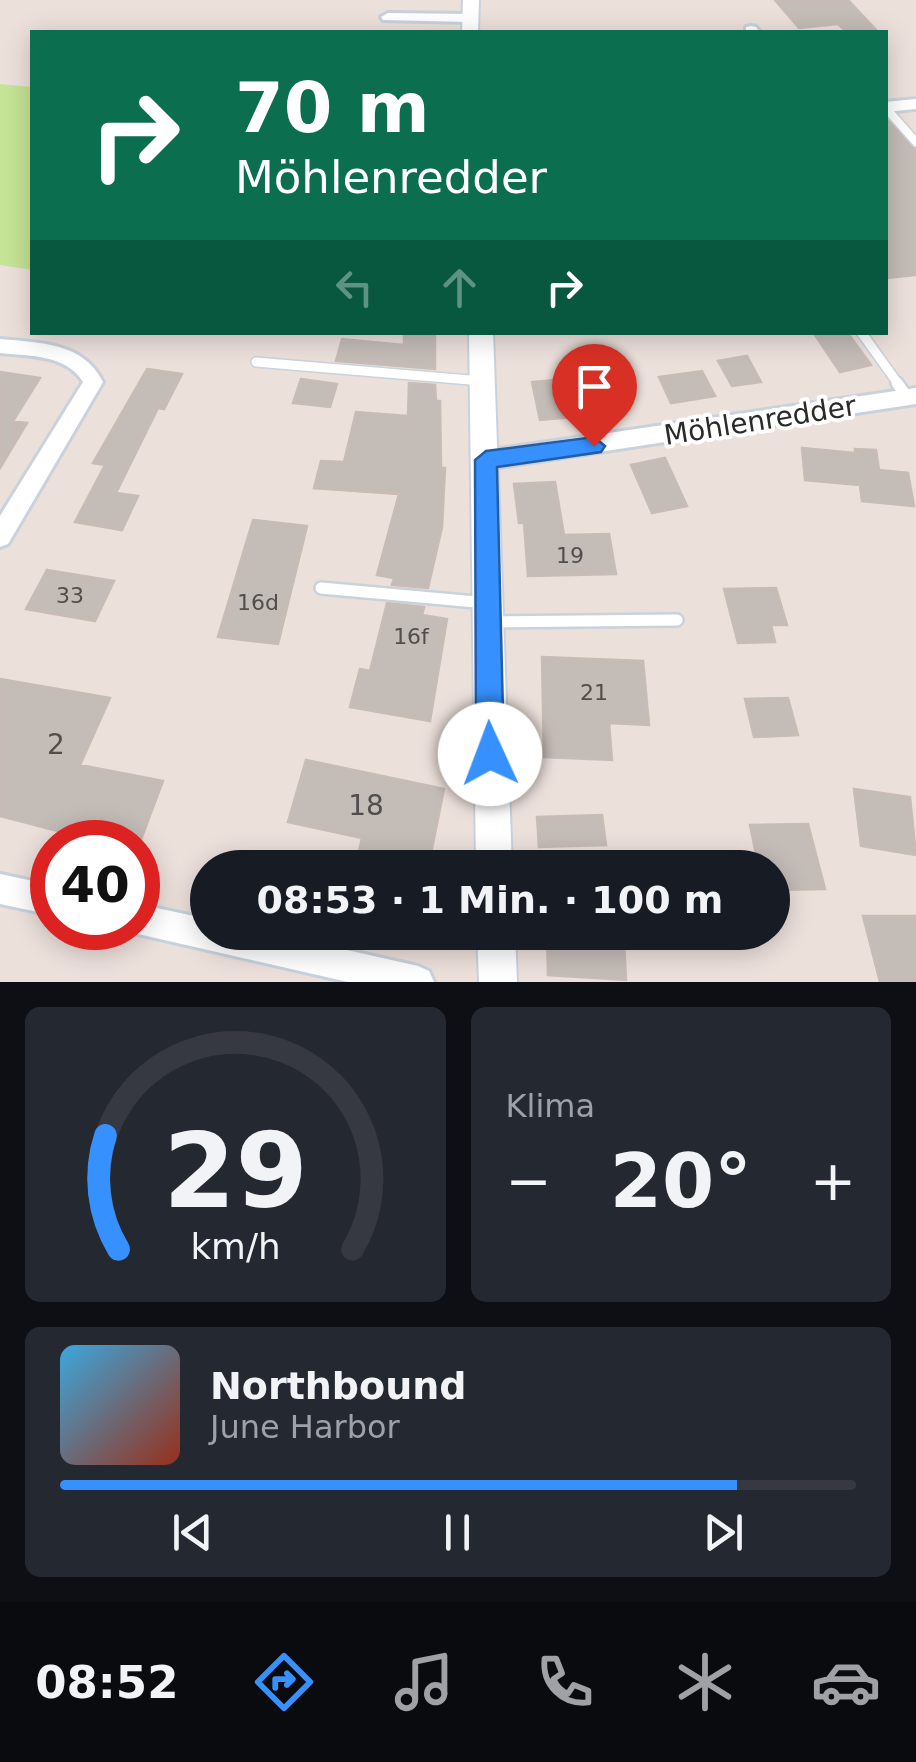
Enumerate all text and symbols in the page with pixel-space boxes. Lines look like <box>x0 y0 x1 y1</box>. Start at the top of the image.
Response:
text: 70 m <box>235 67 430 149</box>
icon: right <box>70 70 200 200</box>
text: Möhlenredder <box>235 151 547 204</box>
icon: left <box>327 260 382 315</box>
icon: ahead <box>432 260 487 315</box>
icon: right <box>537 260 592 315</box>
pin <box>552 344 637 447</box>
icon: arrive <box>567 359 622 414</box>
street label: Möhlenredder <box>662 389 859 452</box>
house number: 19 <box>556 543 584 568</box>
house number: 33 <box>56 583 84 608</box>
house number: 16d <box>237 590 279 615</box>
house number: 16f <box>393 624 430 649</box>
house number: 21 <box>580 680 608 705</box>
position arrow <box>438 702 542 806</box>
house number: 2 <box>47 728 65 761</box>
house number: 18 <box>348 789 384 822</box>
speed limit sign: 40 <box>30 820 160 950</box>
text: 08:53 · 1 Min. · 100 m <box>257 878 723 922</box>
text: Klima <box>506 1087 595 1125</box>
text: 29 <box>163 1110 308 1232</box>
text: 20° <box>610 1137 752 1225</box>
text: − <box>506 1149 552 1213</box>
text: + <box>810 1149 856 1213</box>
text: km/h <box>190 1226 280 1267</box>
text: Northbound <box>210 1364 466 1408</box>
text: June Harbor <box>210 1408 400 1446</box>
icon: previous <box>165 1505 220 1560</box>
icon: pause <box>430 1505 485 1560</box>
icon: next <box>696 1505 751 1560</box>
icon: directions <box>249 1647 319 1717</box>
icon: music <box>389 1647 459 1717</box>
icon: phone <box>530 1647 600 1717</box>
icon: climate <box>670 1647 740 1717</box>
icon: car <box>811 1647 881 1717</box>
text: 08:52 <box>35 1656 178 1709</box>

